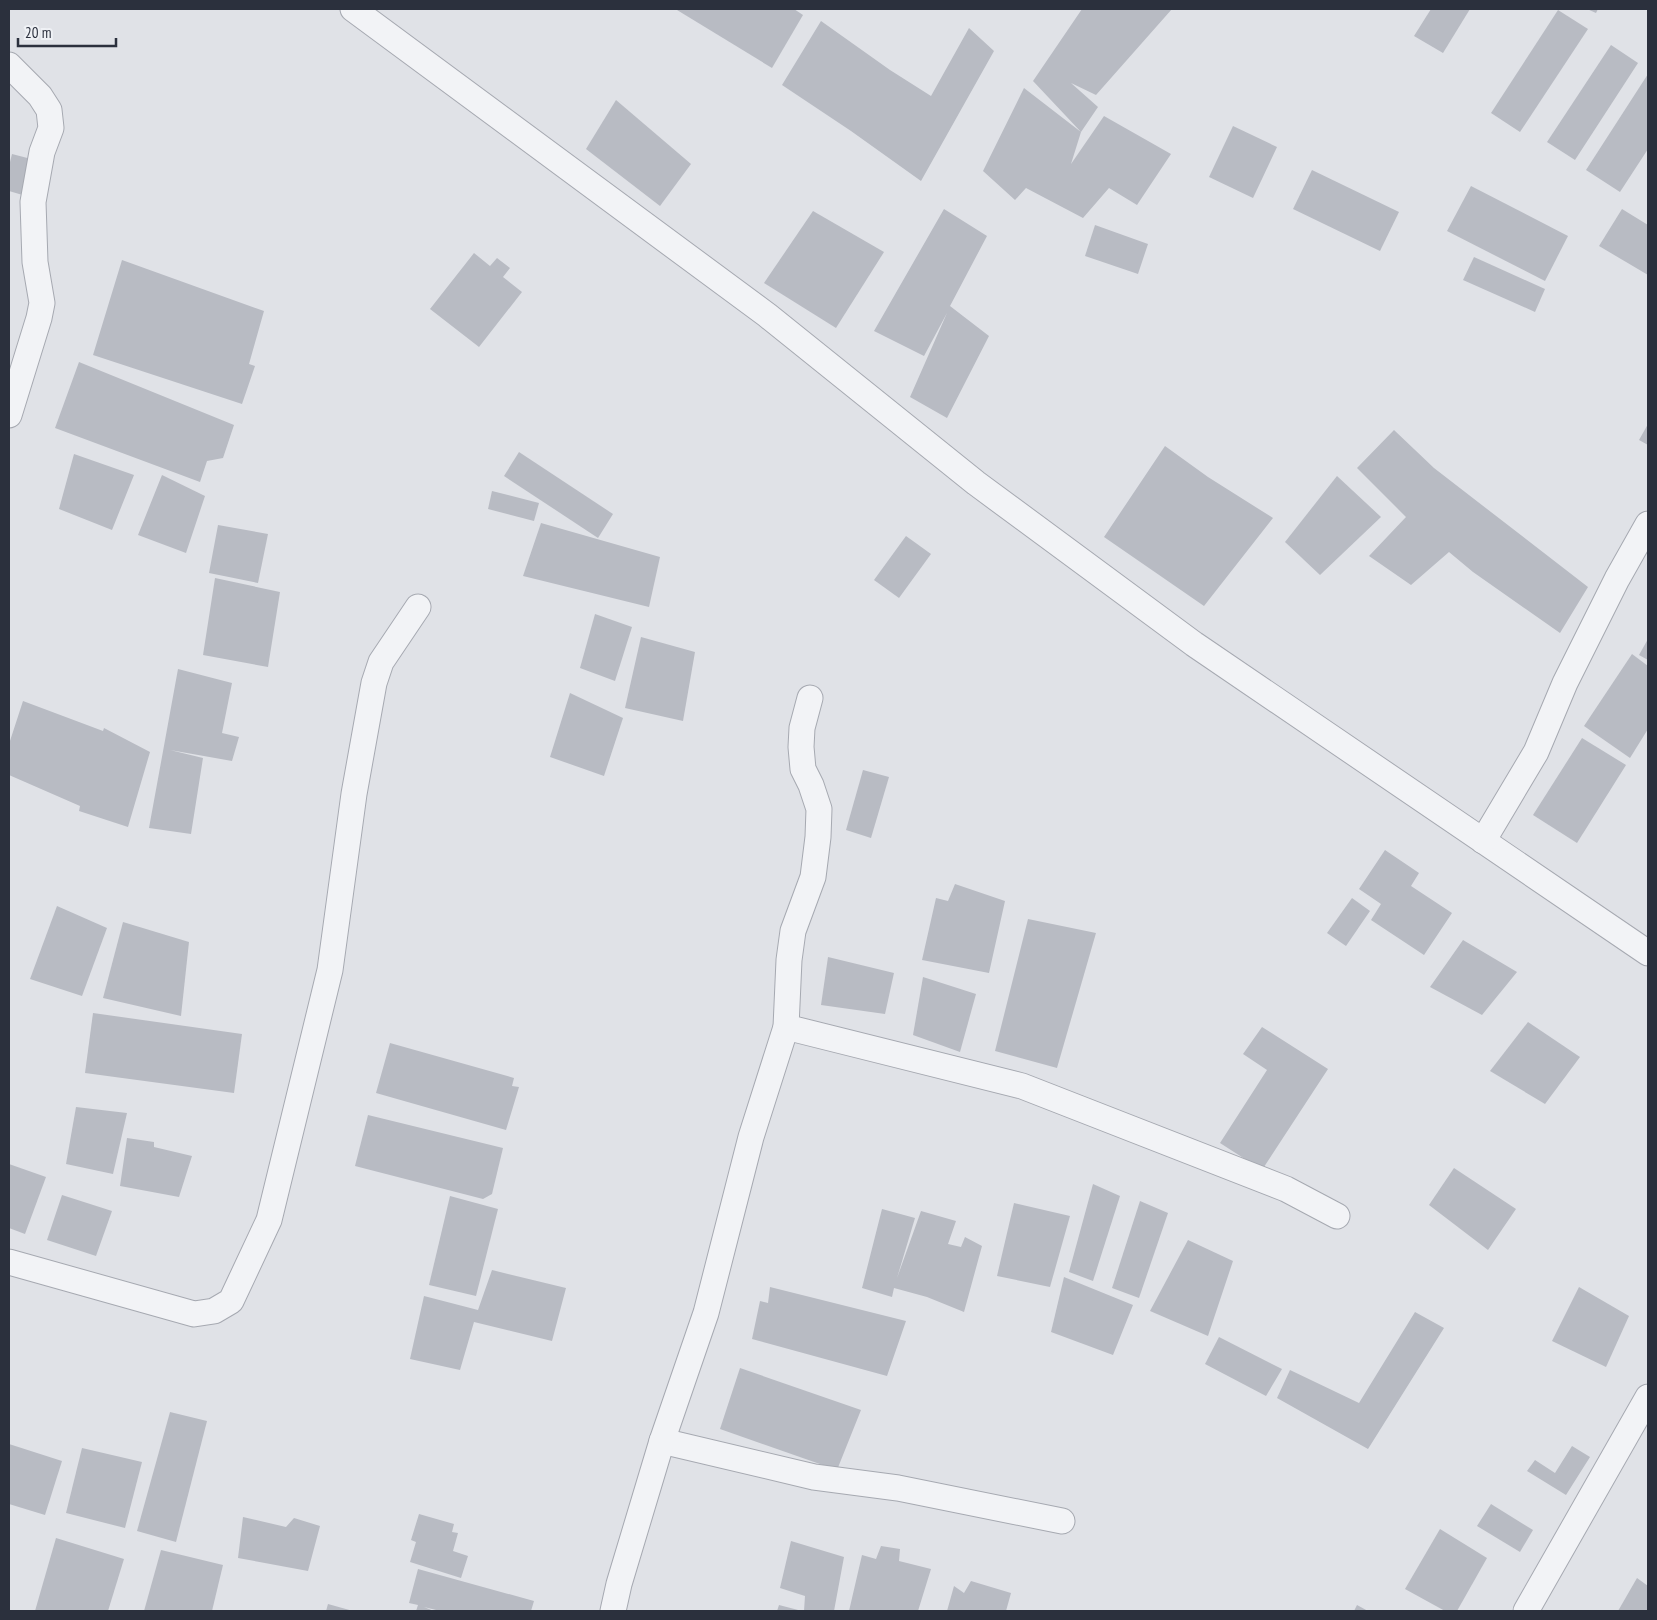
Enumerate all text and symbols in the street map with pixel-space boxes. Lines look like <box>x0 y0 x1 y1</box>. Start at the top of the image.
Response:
scale bar <box>18 15 115 47</box>
text: 20 m <box>25 23 51 42</box>

